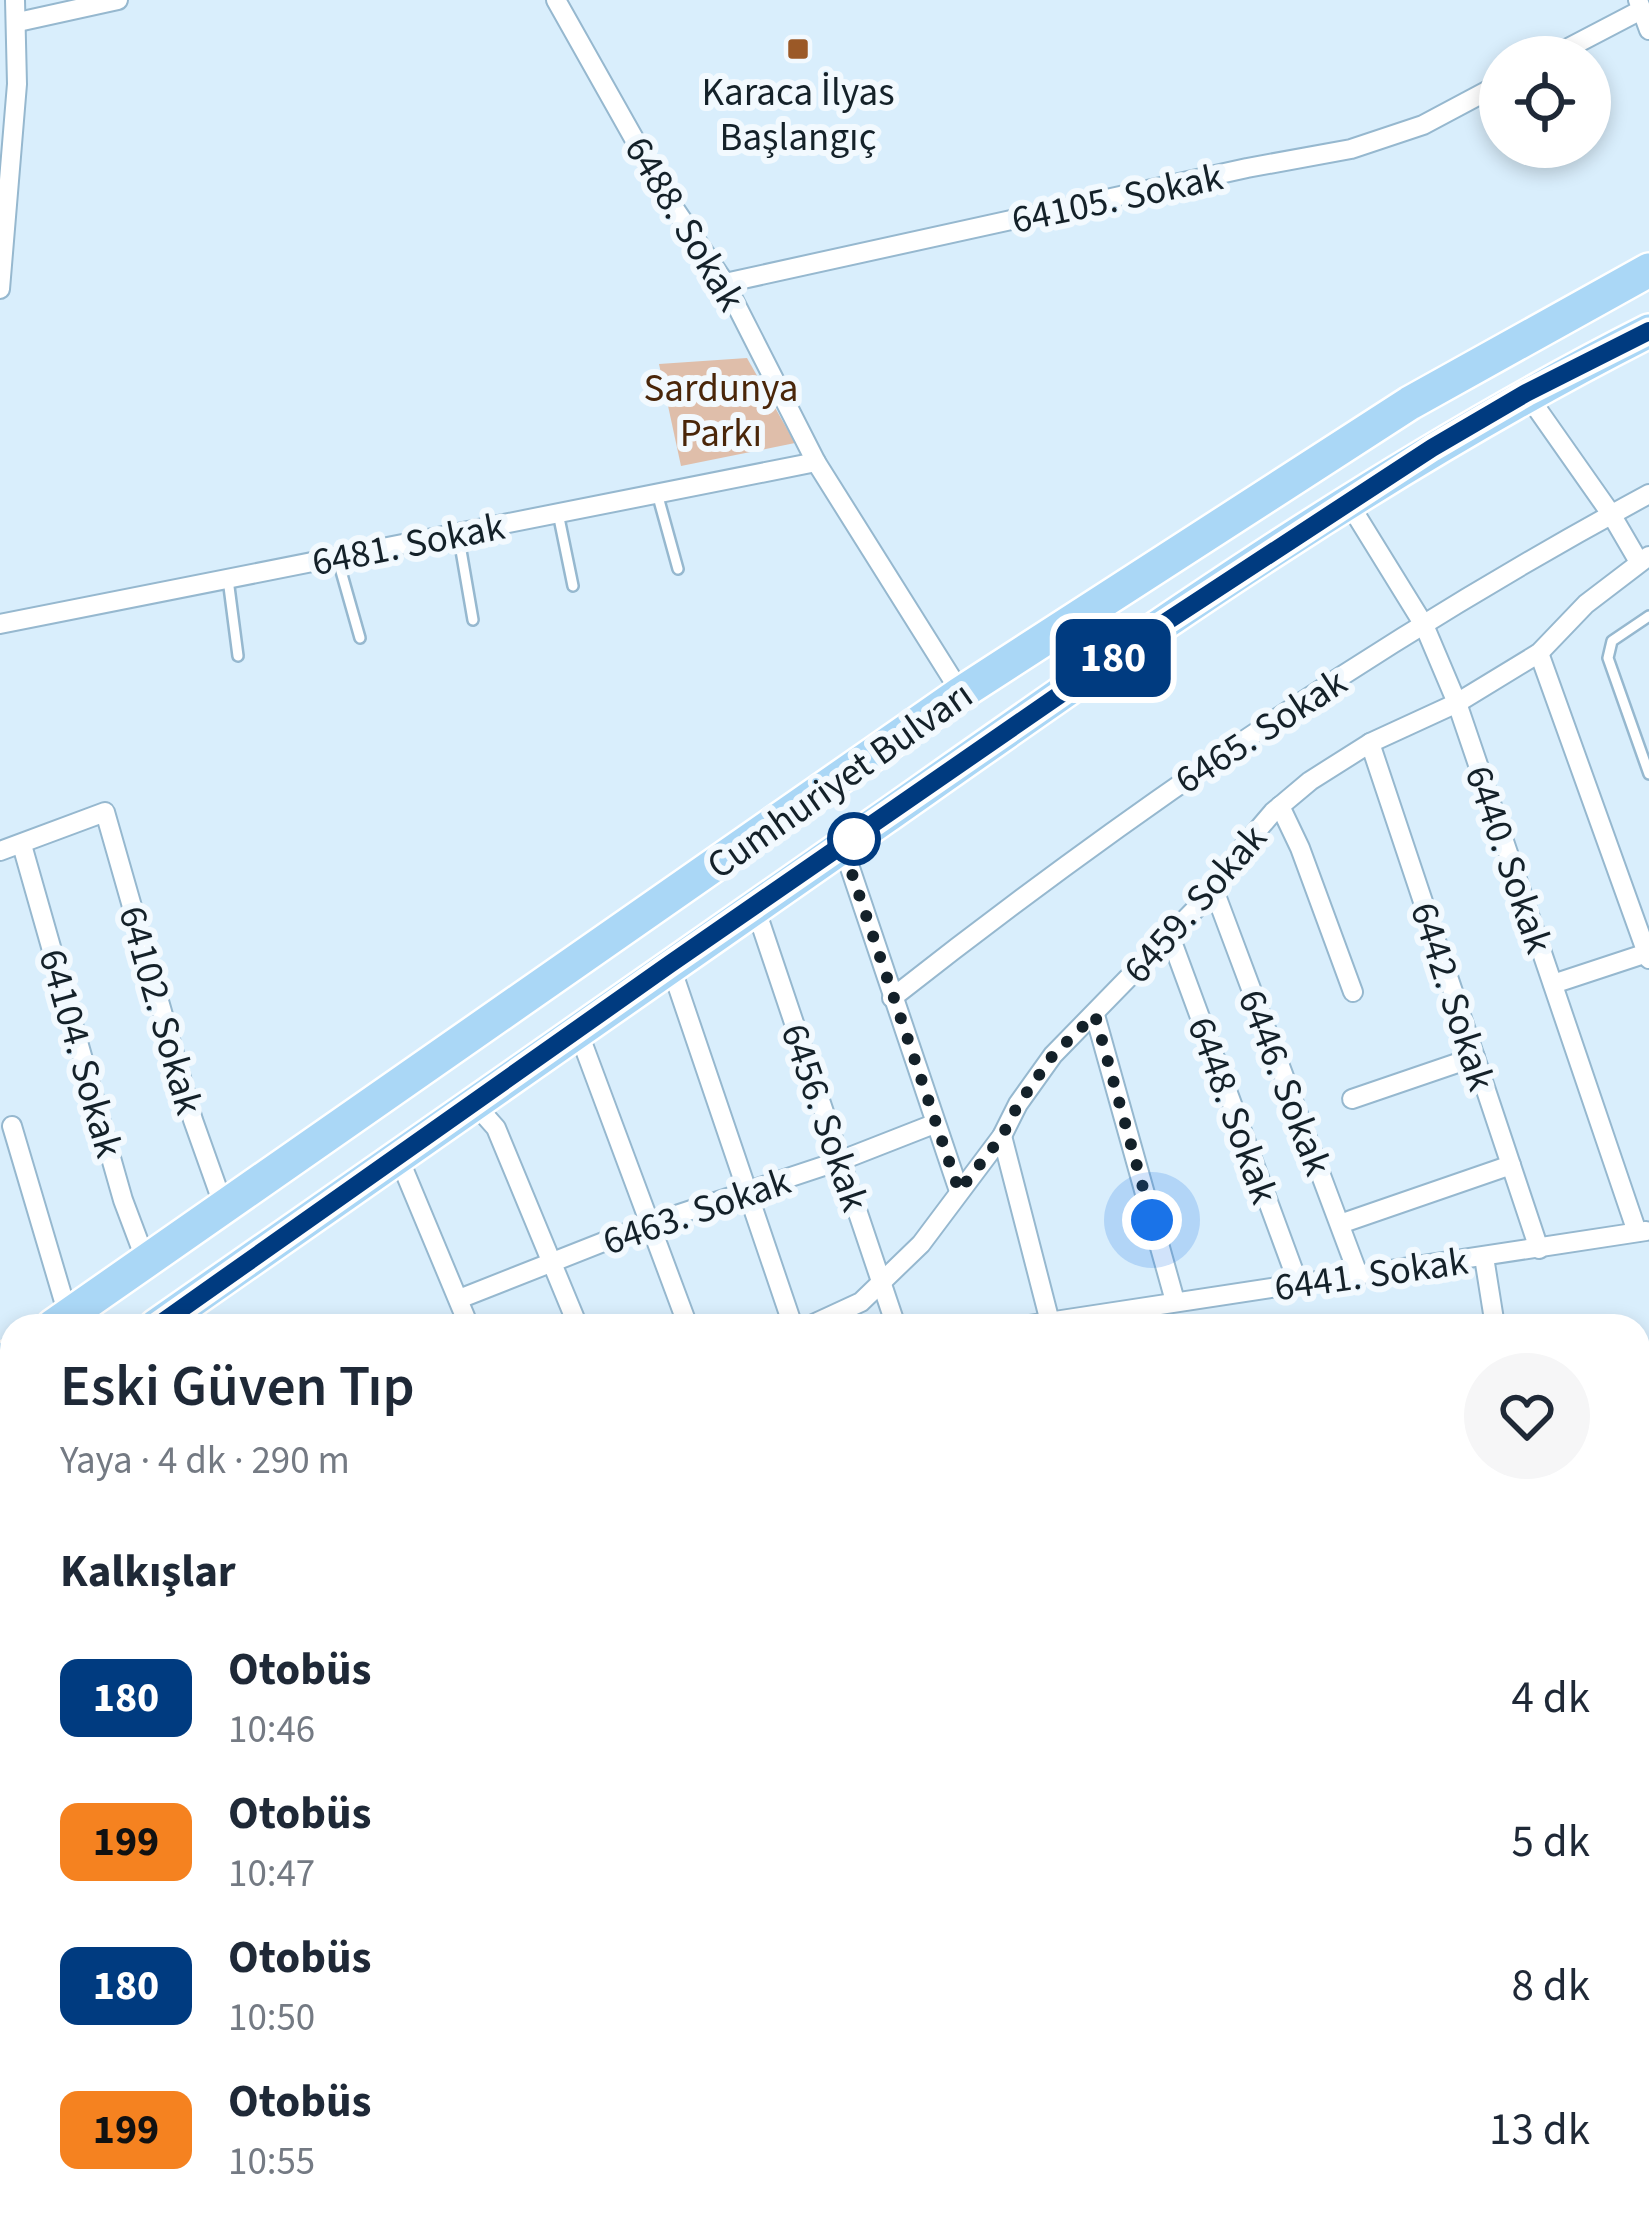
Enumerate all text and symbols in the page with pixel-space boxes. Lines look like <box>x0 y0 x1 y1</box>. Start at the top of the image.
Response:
marker: Karaca İlyas Başlangıç <box>785 36 811 62</box>
map controls <box>1479 36 1611 168</box>
button: locate <box>1479 36 1611 168</box>
place label: Karaca İlyas Başlangıç <box>702 65 895 166</box>
street label: 6488. Sokak <box>610 126 758 322</box>
street label: 64105. Sokak <box>1007 149 1228 249</box>
park label: Sardunya Parkı <box>644 361 798 462</box>
street label: 6481. Sokak <box>307 499 509 591</box>
line badge: 180 <box>1044 619 1182 697</box>
text: 180 <box>1080 628 1146 688</box>
street label: 6465. Sokak <box>1164 655 1358 808</box>
street label: Cumhuriyet Bulvarı <box>696 668 985 893</box>
street label: 6440. Sokak <box>1450 758 1566 961</box>
street label: 6459. Sokak <box>1110 812 1281 996</box>
unlabelled marker <box>829 814 879 864</box>
street label: 6442. Sokak <box>1395 895 1509 1098</box>
street label: 64102. Sokak <box>104 900 217 1121</box>
street label: 64104. Sokak <box>24 943 137 1164</box>
street label: 6446. Sokak <box>1223 982 1345 1184</box>
street label: 6448. Sokak <box>1172 1010 1292 1212</box>
street label: 6456. Sokak <box>766 1016 882 1219</box>
street label: 6463. Sokak <box>595 1154 798 1270</box>
your location <box>1122 1190 1182 1250</box>
street label: 6441. Sokak <box>1271 1234 1472 1316</box>
text: Eski Güven Tıp <box>60 1347 415 1428</box>
button: heart <box>1464 1353 1590 1479</box>
text: Yaya · 4 dk · 290 m <box>60 1433 350 1489</box>
text: Kalkışlar <box>60 1540 236 1604</box>
text: Otobüs <box>228 1638 371 1702</box>
text: 4 dk <box>1511 1666 1590 1730</box>
text: 180 <box>93 1668 159 1728</box>
text: 10:46 <box>228 1702 315 1758</box>
text: Otobüs <box>228 1782 371 1846</box>
text: 5 dk <box>1511 1810 1590 1874</box>
text: 199 <box>93 1812 159 1872</box>
text: 10:47 <box>228 1846 315 1902</box>
text: Otobüs <box>228 1926 371 1990</box>
text: 8 dk <box>1511 1954 1590 2018</box>
text: 180 <box>93 1956 159 2016</box>
text: 10:50 <box>228 1990 315 2046</box>
text: Otobüs <box>228 2070 371 2134</box>
text: 13 dk <box>1489 2098 1590 2162</box>
text: 199 <box>93 2100 159 2160</box>
text: 10:55 <box>228 2134 315 2190</box>

